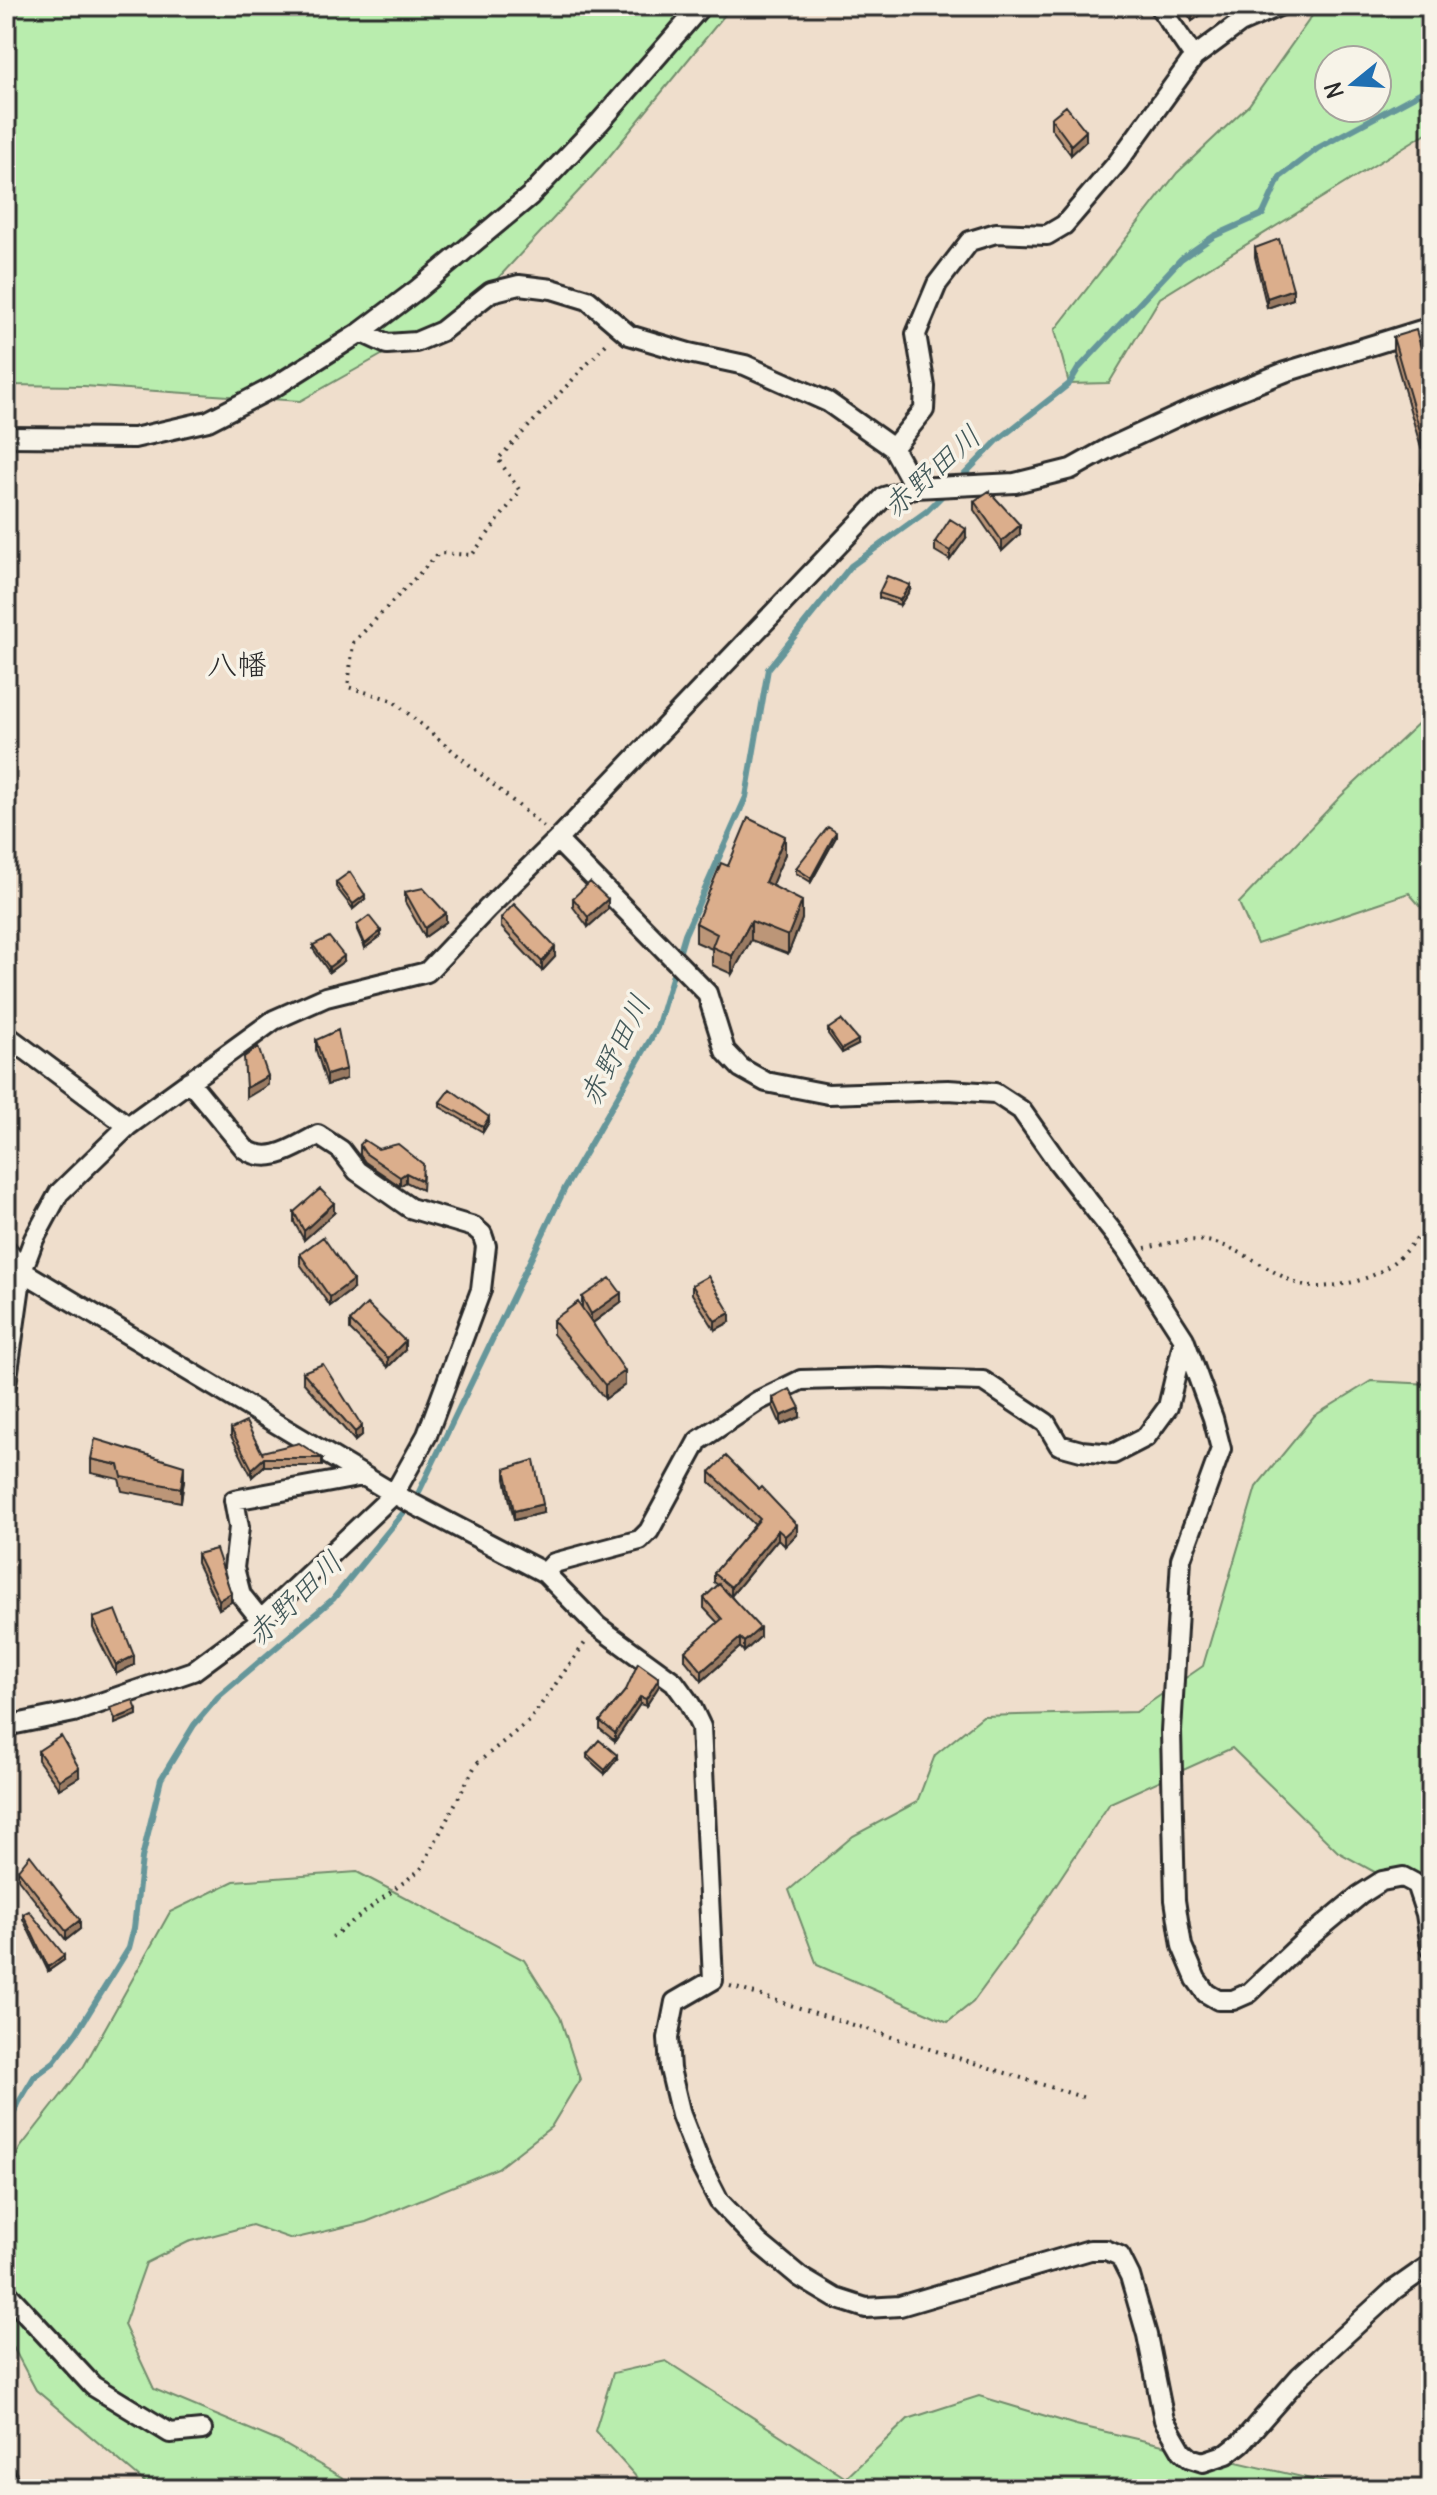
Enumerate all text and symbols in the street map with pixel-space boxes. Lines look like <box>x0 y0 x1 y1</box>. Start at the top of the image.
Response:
north arrow <box>1313 44 1393 124</box>
text: N <box>1318 79 1350 102</box>
water label: 赤野田川 <box>874 417 988 525</box>
district label: 八幡 <box>207 645 267 683</box>
water label: 赤野田川 <box>570 988 658 1112</box>
water label: 赤野田川 <box>238 1543 350 1653</box>

